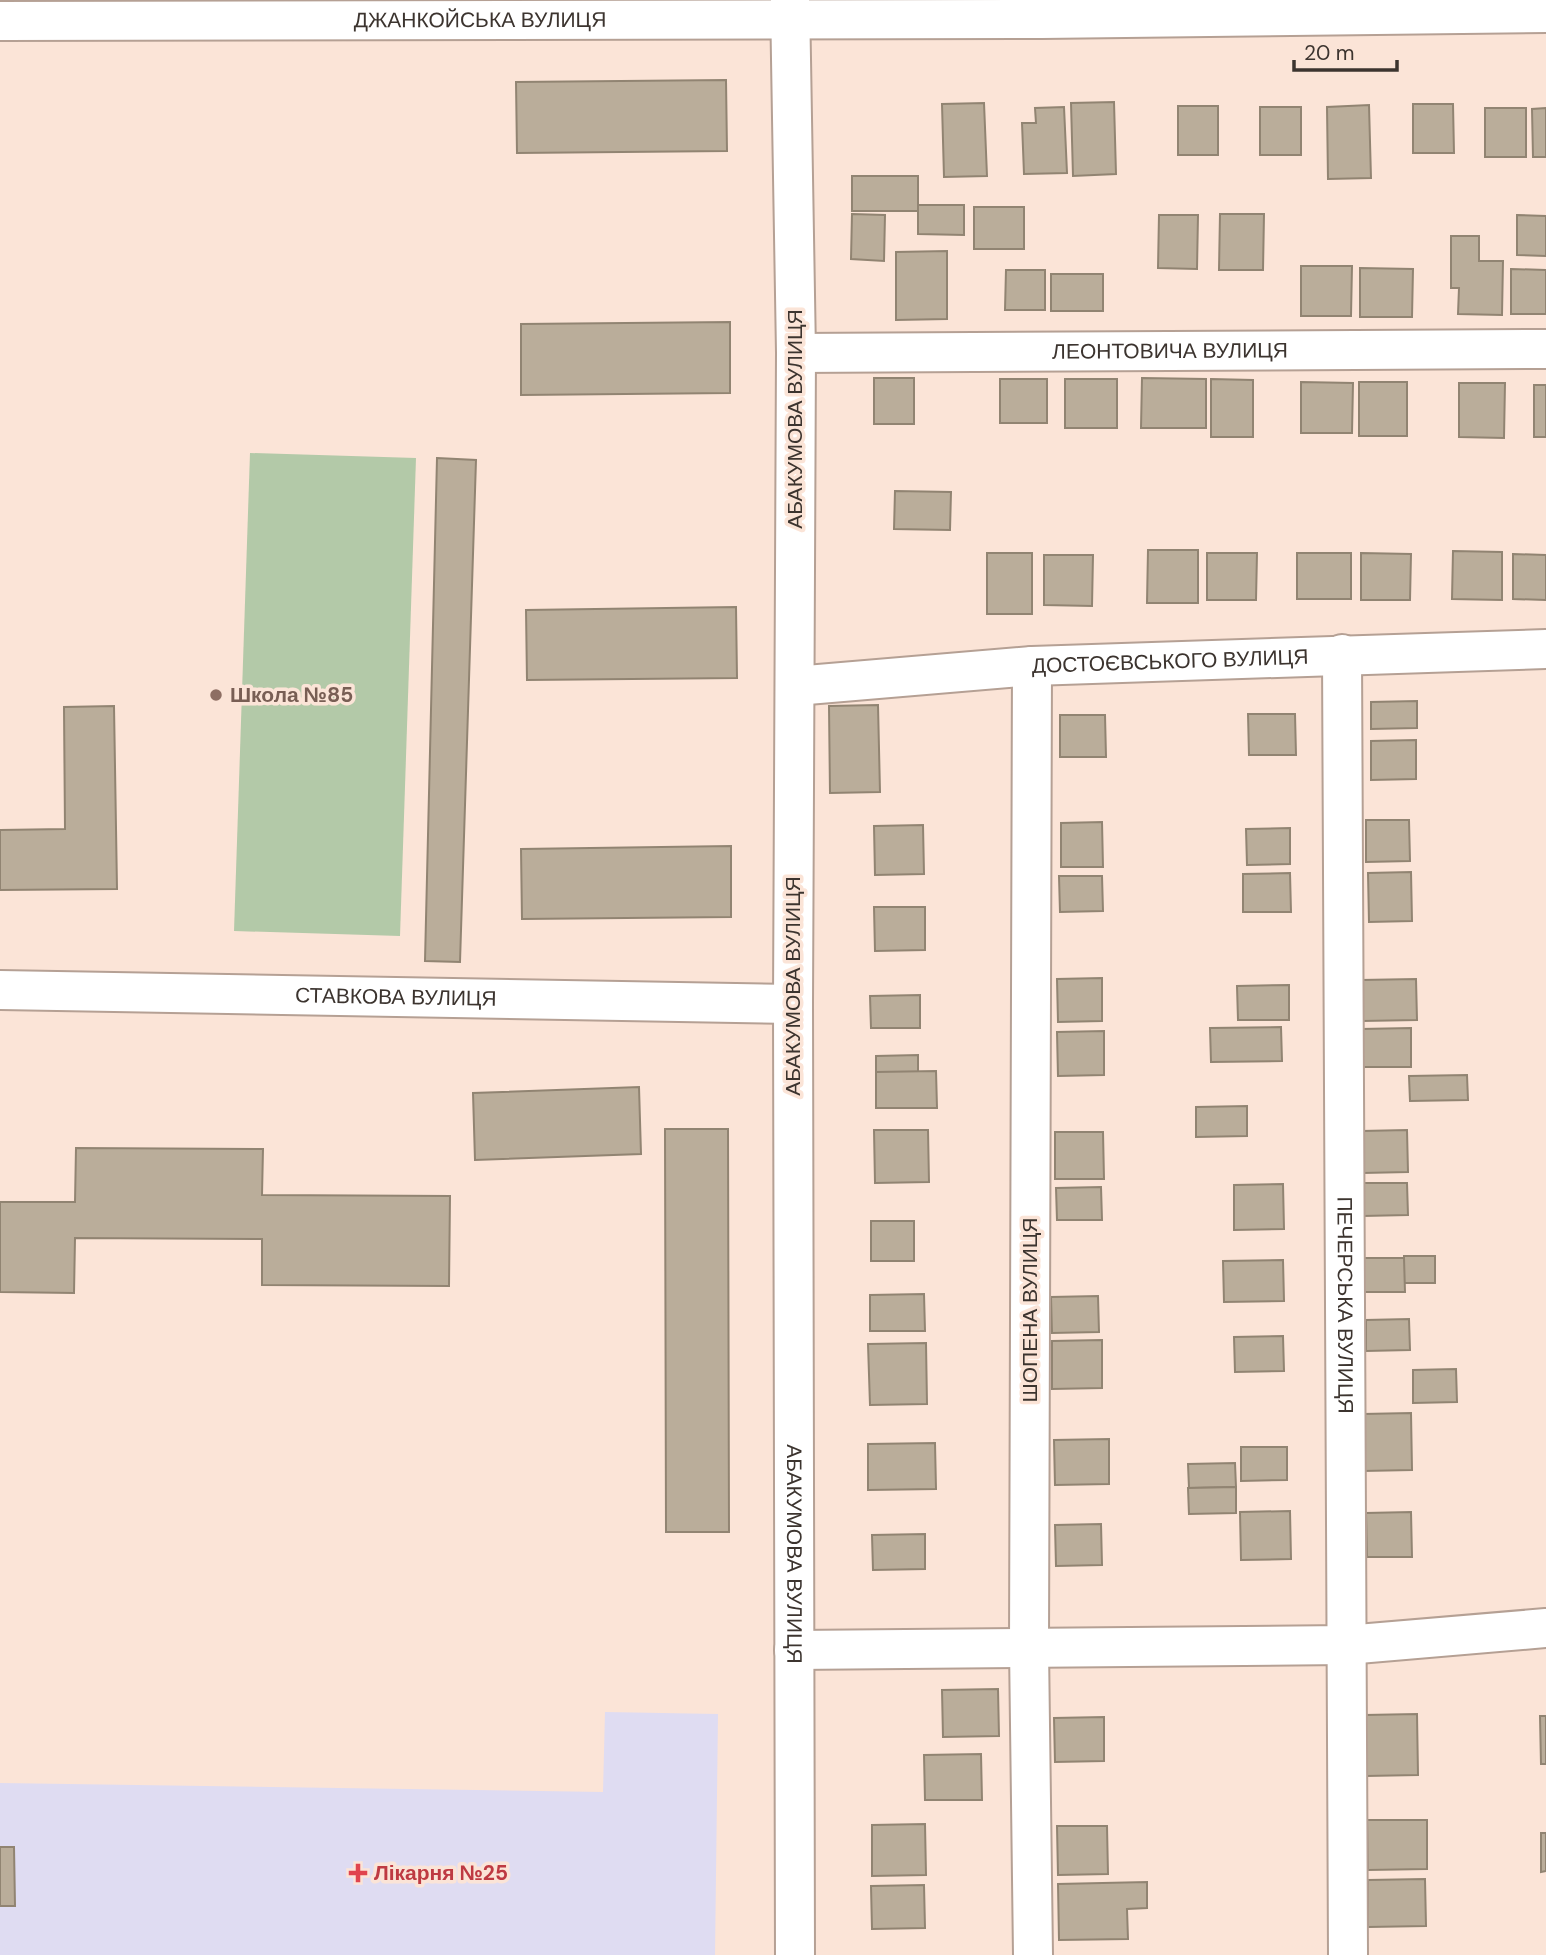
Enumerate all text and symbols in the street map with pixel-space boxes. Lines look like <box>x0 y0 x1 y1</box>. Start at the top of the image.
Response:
street label: ДЖАНКОЙСЬКА ВУЛИЦЯ <box>354 6 606 34</box>
scale bar <box>1294 28 1397 72</box>
text: 20 m <box>1304 39 1355 67</box>
street label: АБАКУМОВА ВУЛИЦЯ <box>781 309 809 529</box>
street label: ЛЕОНТОВИЧА ВУЛИЦЯ <box>1052 336 1288 366</box>
street label: ДОСТОЄВСЬКОГО ВУЛИЦЯ <box>1031 643 1309 680</box>
place label: Школа №85 <box>230 681 353 709</box>
marker: Школа №85 <box>208 687 224 703</box>
street label: АБАКУМОВА ВУЛИЦЯ <box>779 876 807 1096</box>
street label: СТАВКОВА ВУЛИЦЯ <box>295 981 497 1013</box>
street label: ПЕЧЕРСЬКА ВУЛИЦЯ <box>1331 1196 1360 1414</box>
street label: ШОПЕНА ВУЛИЦЯ <box>1016 1218 1044 1402</box>
street label: АБАКУМОВА ВУЛИЦЯ <box>780 1444 808 1664</box>
place label: Лікарня №25 <box>374 1859 508 1887</box>
marker: Лікарня №25 <box>348 1863 368 1883</box>

